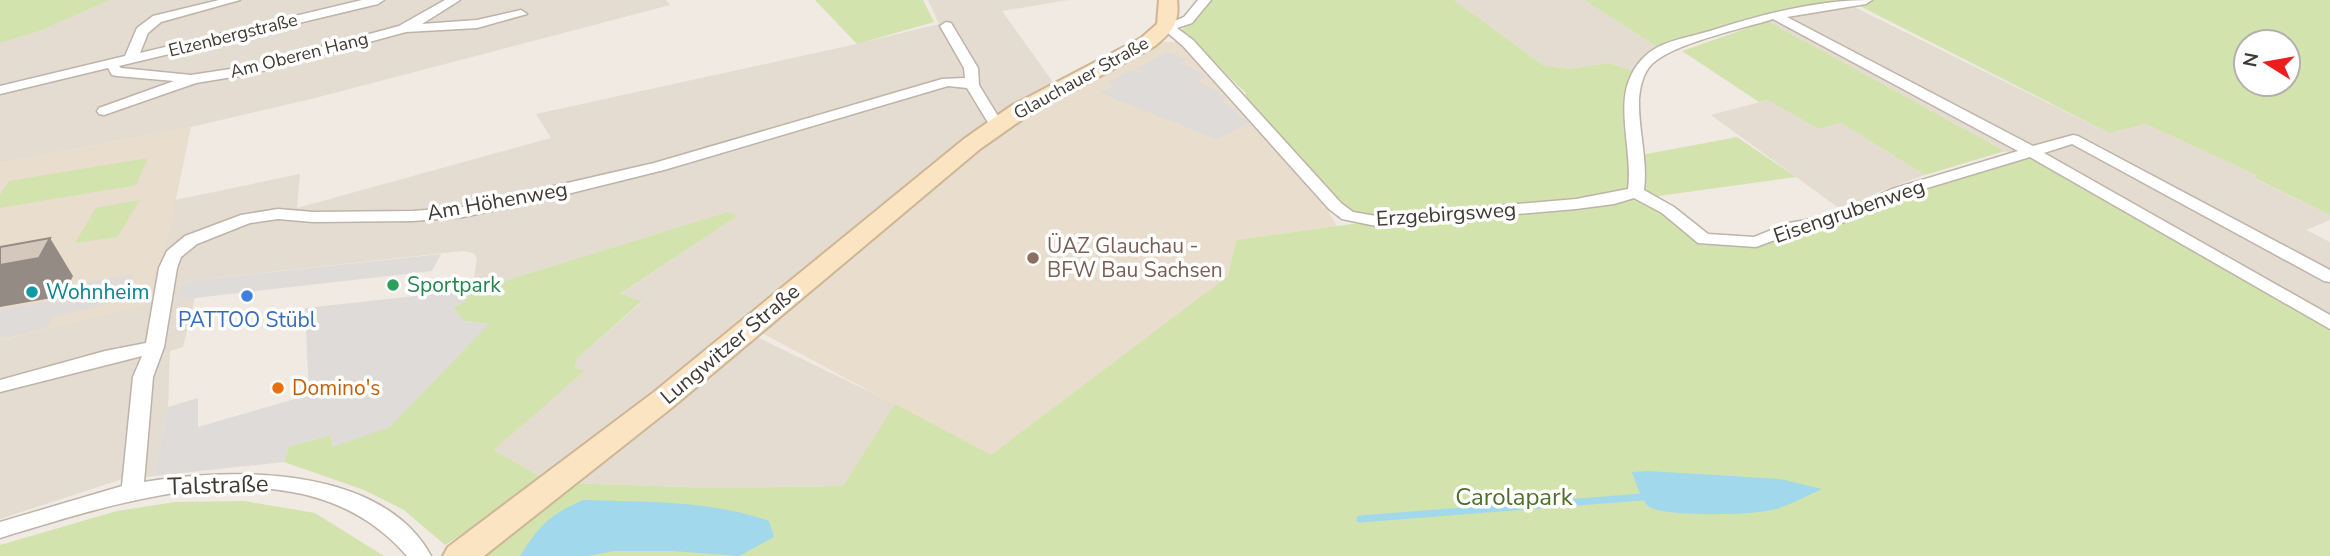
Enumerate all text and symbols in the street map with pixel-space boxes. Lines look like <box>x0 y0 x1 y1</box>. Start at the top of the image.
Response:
street label: Elzenbergstraße <box>166 7 300 63</box>
street label: Am Oberen Hang <box>227 26 371 84</box>
north arrow <box>2232 28 2302 98</box>
street label: Glauchauer Straße <box>1009 31 1153 125</box>
text: N <box>2237 50 2265 69</box>
street label: Eisengrubenweg <box>1770 172 1928 250</box>
street label: Am Höhenweg <box>425 175 569 227</box>
street label: Erzgebirgsweg <box>1375 195 1517 233</box>
place label: ÜAZ Glauchau - BFW Bau Sachsen <box>1047 232 1223 284</box>
marker: ÜAZ Glauchau - BFW Bau Sachsen <box>1025 250 1041 266</box>
place label: Sportpark <box>407 271 501 299</box>
marker: Sportpark <box>385 277 401 293</box>
street label: Lungwitzer Straße <box>655 277 805 411</box>
place label: Wohnheim <box>46 278 149 306</box>
marker: Wohnheim <box>24 284 40 300</box>
marker: PATTOO Stübl <box>239 288 255 304</box>
place label: PATTOO Stübl <box>178 306 317 334</box>
place label: Domino's <box>292 374 380 402</box>
marker: Domino's <box>270 380 286 396</box>
street label: Talstraße <box>167 467 269 503</box>
park label: Carolapark <box>1455 481 1574 513</box>

